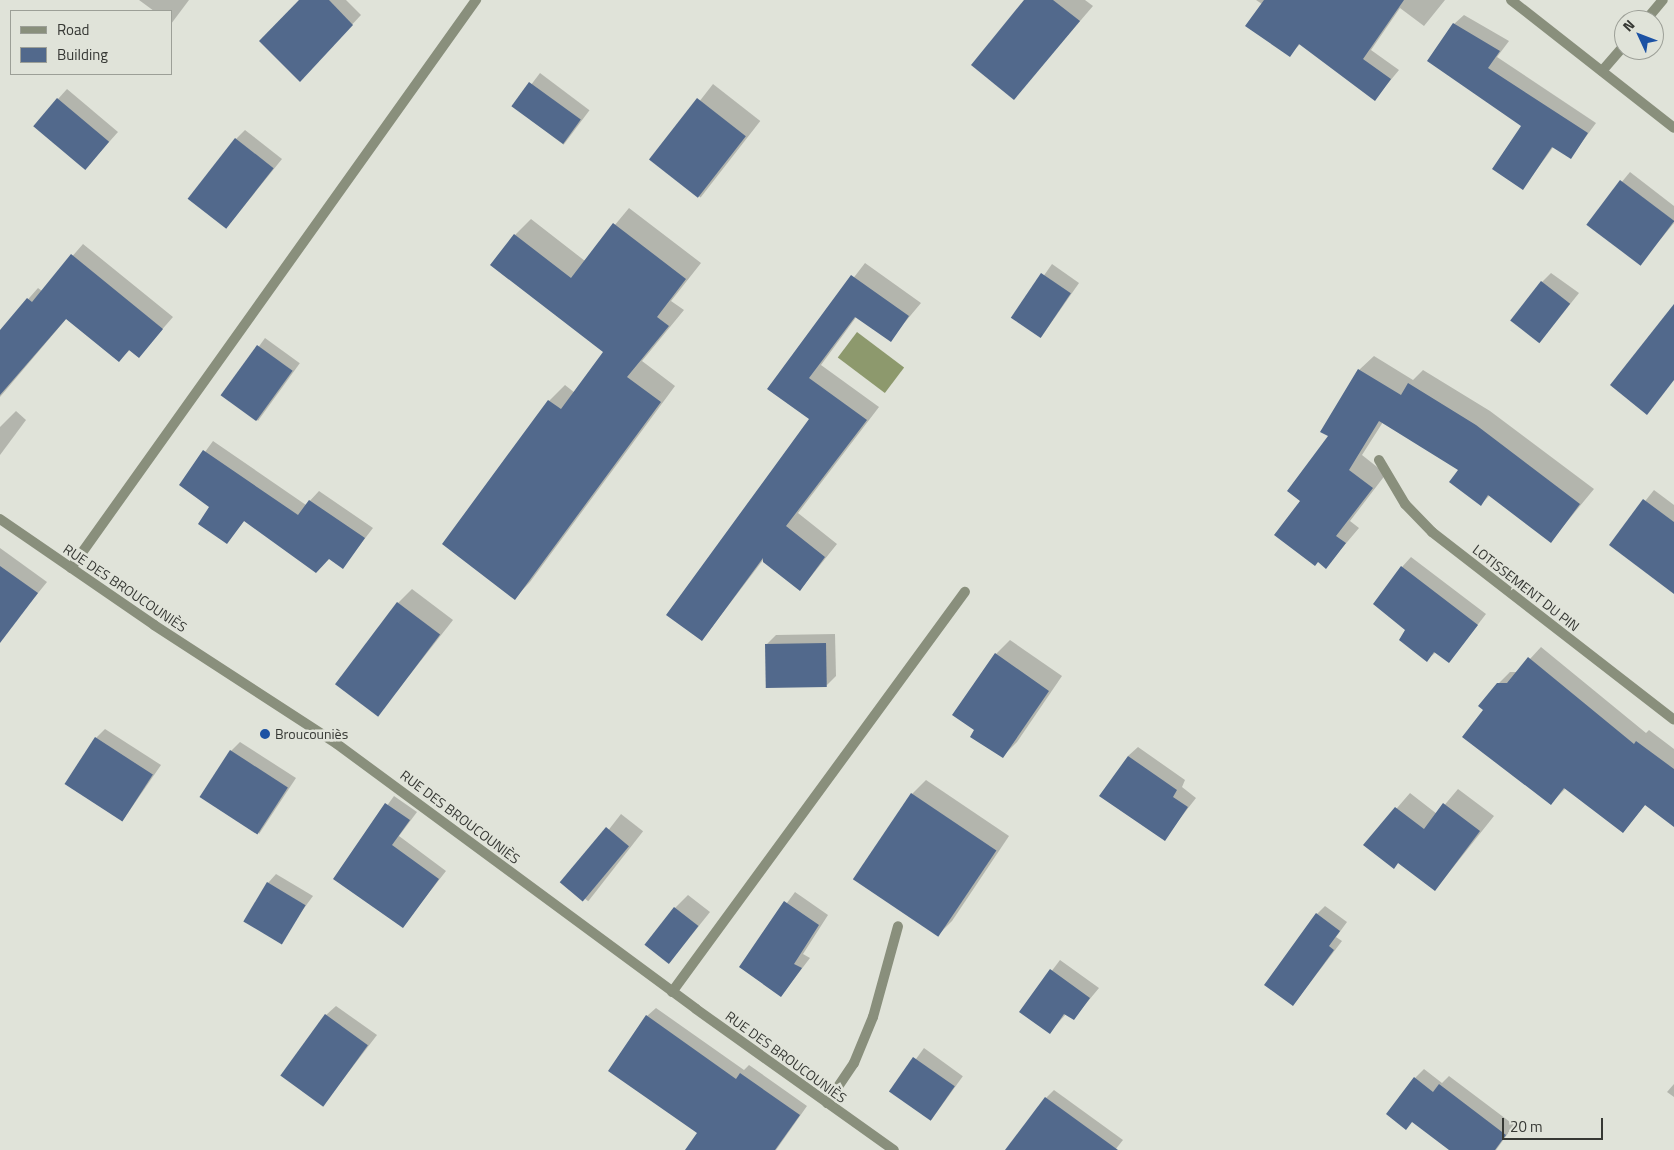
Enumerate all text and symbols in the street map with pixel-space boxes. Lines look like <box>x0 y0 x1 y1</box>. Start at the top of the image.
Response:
legend <box>10 10 172 75</box>
north arrow <box>1614 10 1664 60</box>
text: N <box>1617 14 1639 36</box>
text: Road <box>57 18 89 41</box>
text: Building <box>57 43 108 66</box>
street label: RUE DES BROUCOUNIÈS <box>60 540 190 636</box>
street label: LOTISSEMENT DU PIN <box>1469 541 1583 635</box>
place label: Broucouniès <box>275 726 348 742</box>
marker: Broucouniès <box>259 728 271 740</box>
street label: RUE DES BROUCOUNIÈS <box>397 767 523 867</box>
street label: RUE DES BROUCOUNIÈS <box>722 1008 850 1106</box>
scale bar <box>1504 1108 1605 1140</box>
text: 20 m <box>1510 1115 1543 1138</box>

